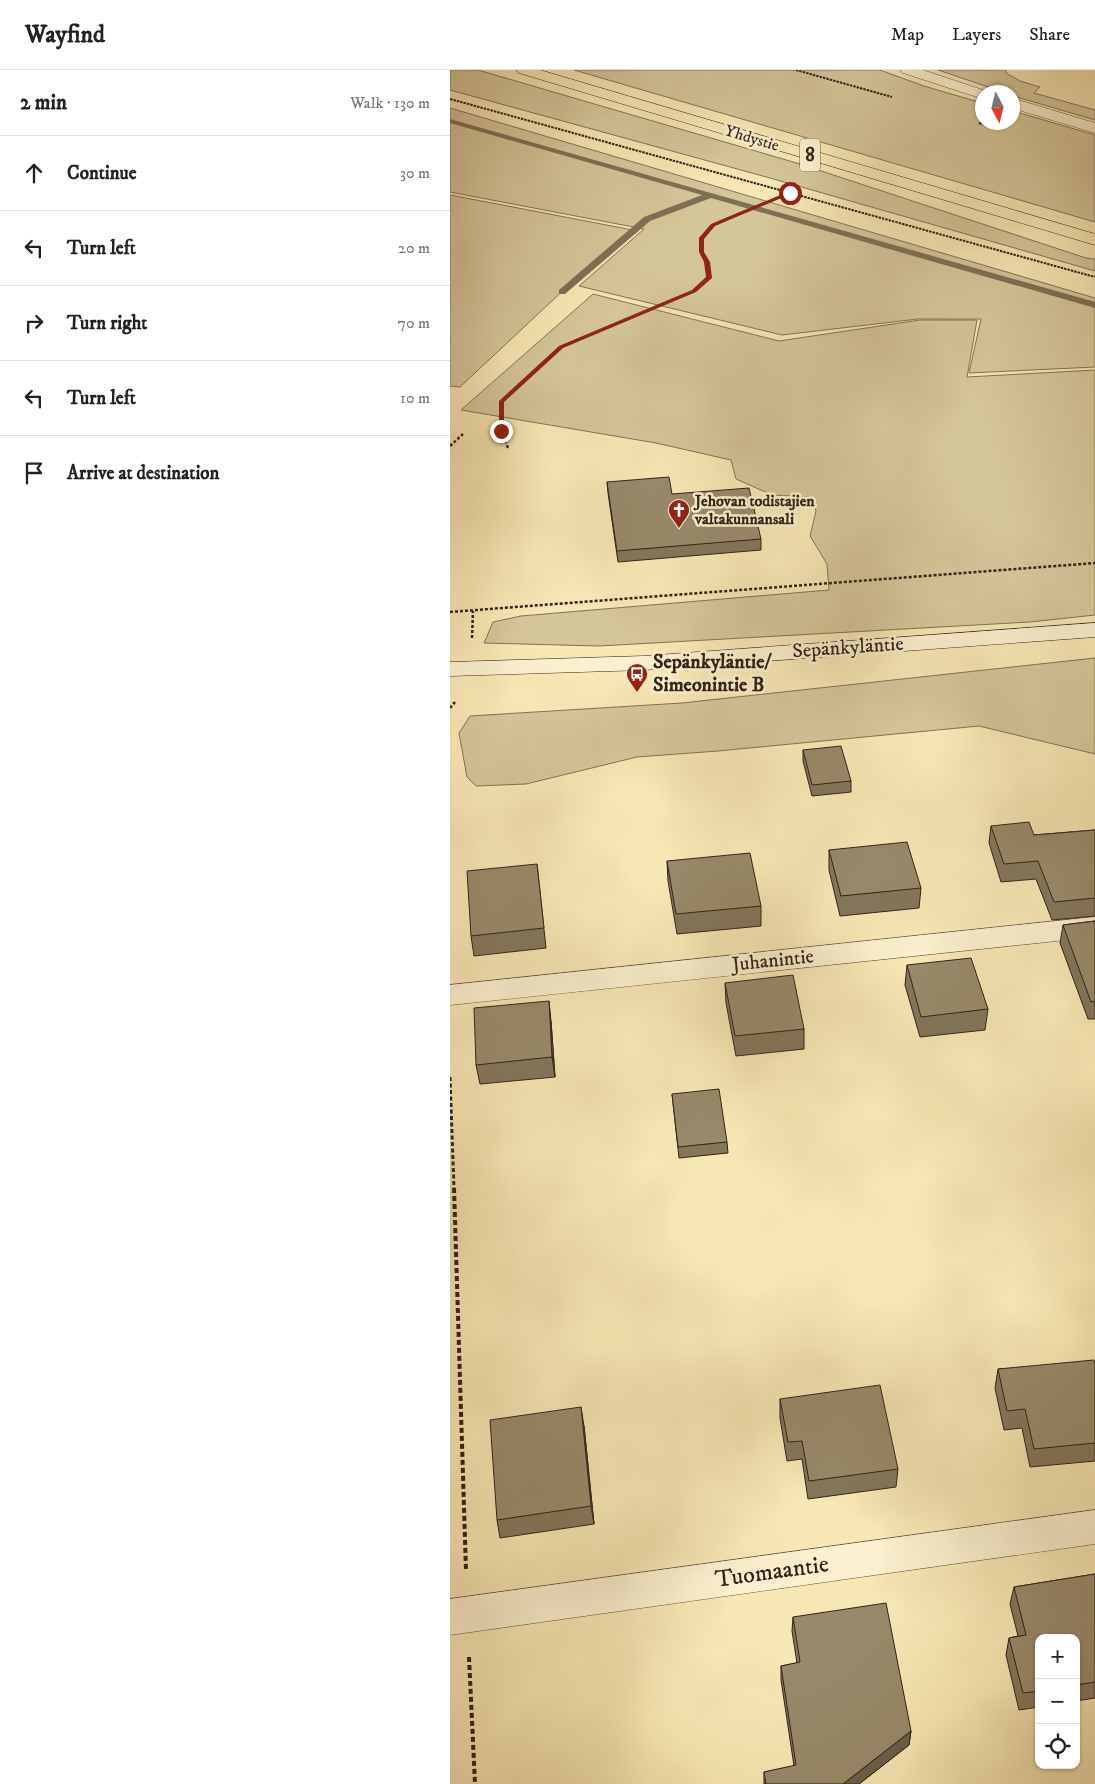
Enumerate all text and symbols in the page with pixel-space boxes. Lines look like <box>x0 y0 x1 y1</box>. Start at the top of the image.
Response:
text: Wayfind <box>25 20 105 50</box>
text: Map <box>891 24 924 46</box>
text: Layers <box>952 24 1001 46</box>
text: Share <box>1029 24 1070 46</box>
north arrow <box>975 85 1020 130</box>
text: 2 min <box>20 90 67 116</box>
text: Walk · 130 m <box>350 93 430 113</box>
street label: Yhdystie <box>722 120 782 156</box>
road number: 8 <box>800 138 820 172</box>
icon: ahead <box>20 159 48 187</box>
text: Continue <box>67 162 137 185</box>
text: 30 m <box>400 163 430 183</box>
route start <box>779 182 802 205</box>
icon: left <box>20 234 48 262</box>
text: Turn left <box>67 237 136 260</box>
text: 20 m <box>398 238 430 258</box>
icon: right <box>20 309 48 337</box>
text: Turn right <box>67 312 147 335</box>
text: 70 m <box>398 313 430 333</box>
icon: left <box>20 384 48 412</box>
text: Turn left <box>67 387 136 410</box>
text: 10 m <box>400 388 430 408</box>
route end <box>490 420 513 443</box>
icon: arrive <box>20 459 48 487</box>
text: Arrive at destination <box>67 462 219 485</box>
place label: Jehovan todistajien valtakunnansali <box>693 491 815 529</box>
church icon: Jehovan todistajien valtakunnansali <box>667 498 691 529</box>
street label: Sepänkyläntie <box>792 632 904 664</box>
place label: Sepänkyläntie/ Simeonintie B <box>653 650 772 698</box>
bus stop icon: Sepänkyläntie/ Simeonintie B <box>625 662 649 693</box>
street label: Juhanintie <box>729 944 815 978</box>
street label: Tuomaantie <box>713 1549 831 1595</box>
map controls <box>1035 1634 1080 1769</box>
button: + <box>1035 1634 1080 1679</box>
button: − <box>1035 1679 1080 1724</box>
button: locate <box>1035 1724 1080 1769</box>

